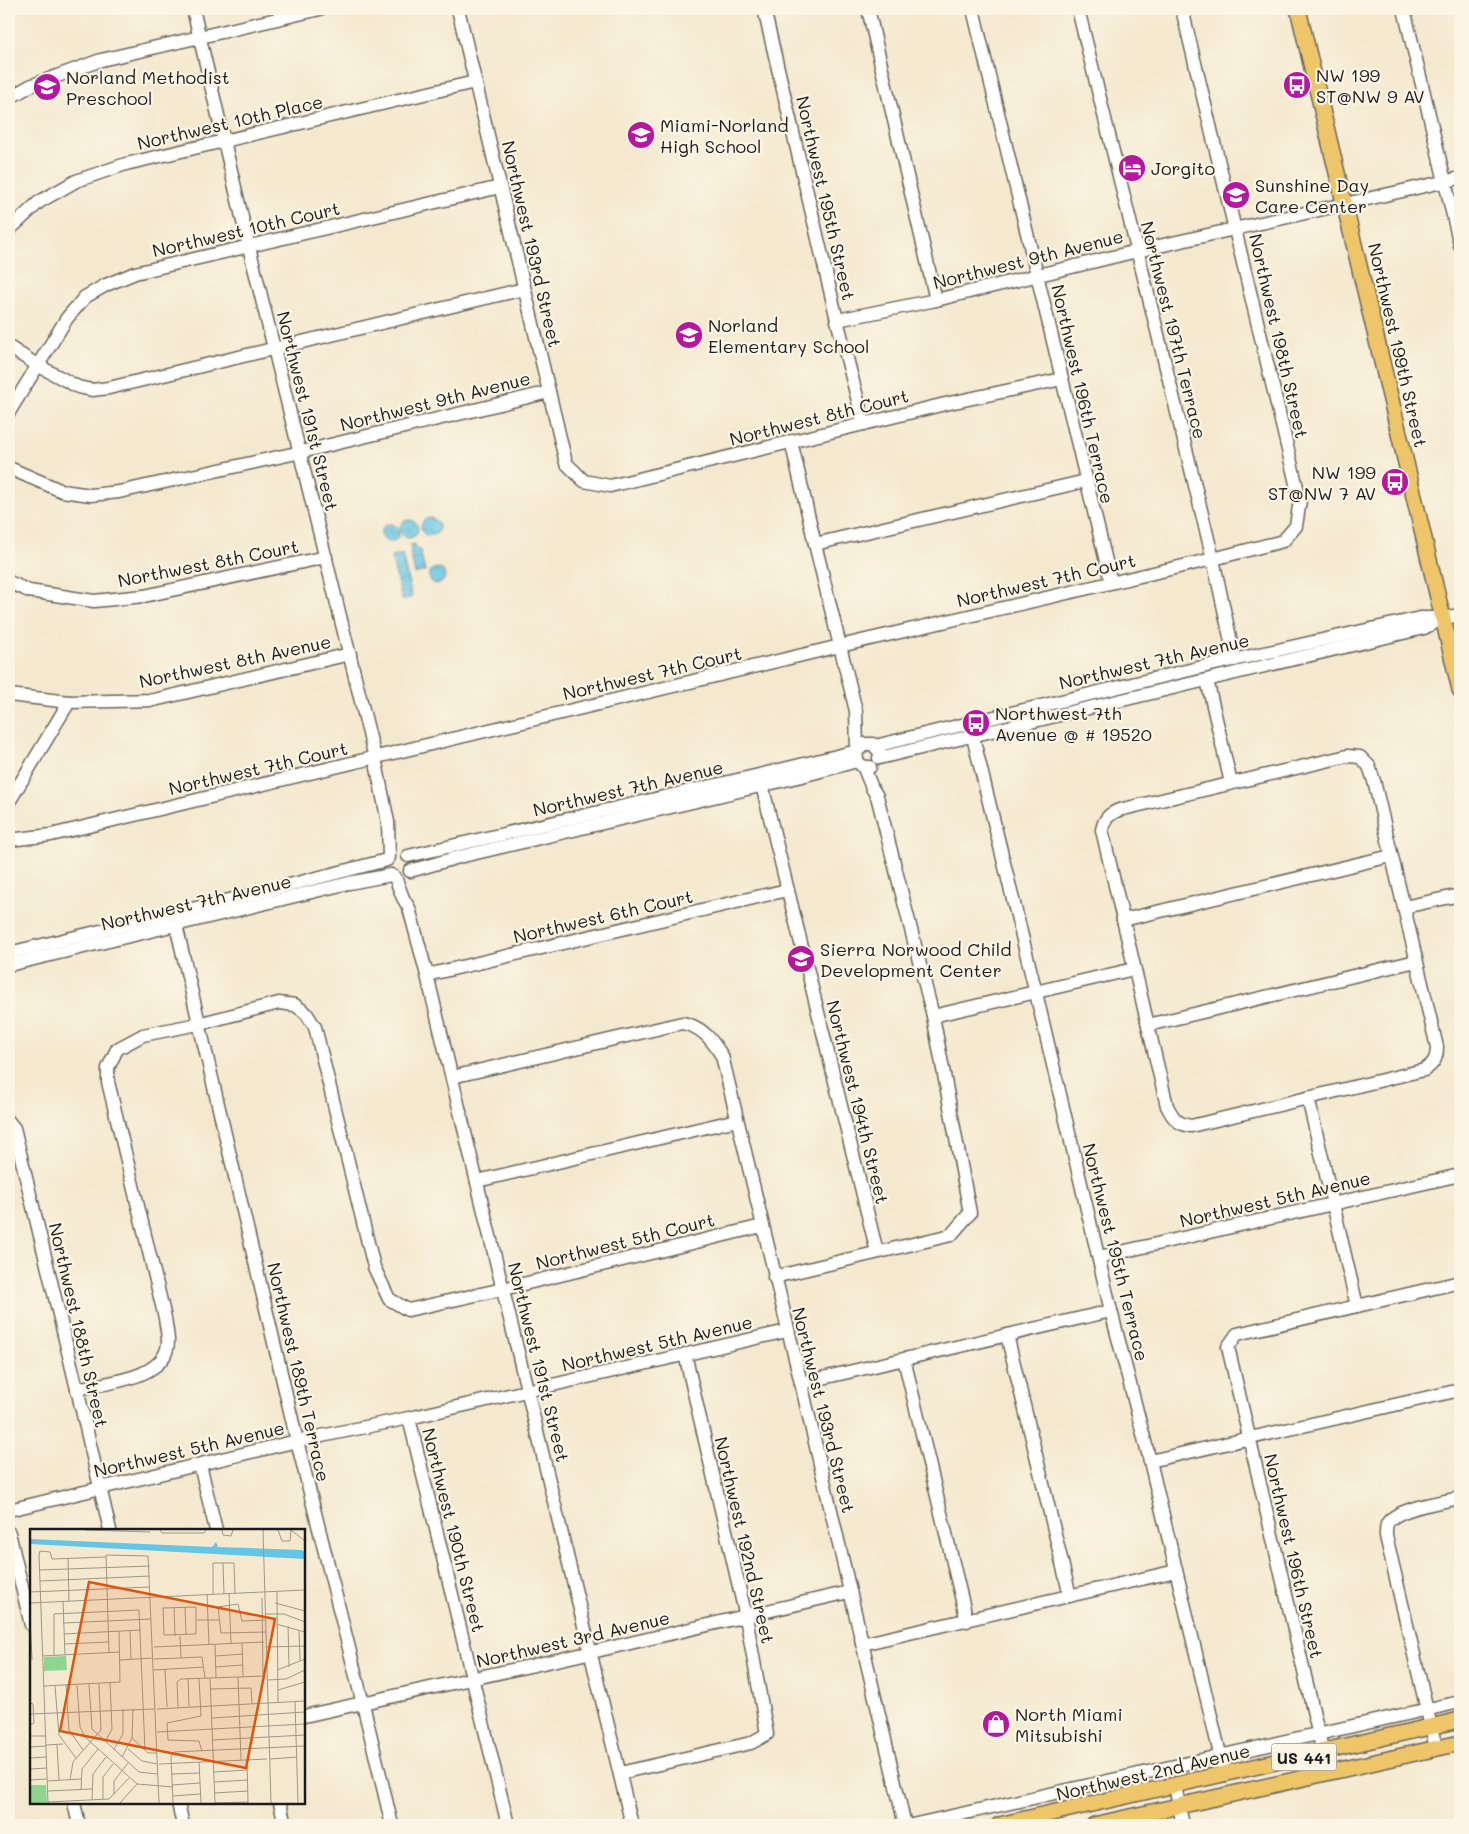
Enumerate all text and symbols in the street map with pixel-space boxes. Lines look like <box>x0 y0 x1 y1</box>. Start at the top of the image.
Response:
place label: NW 199 ST@NW 9 AV <box>1316 63 1425 108</box>
place label: Norland Methodist Preschool <box>66 65 230 110</box>
bus stop icon: NW 199 ST@NW 9 AV <box>1282 70 1312 100</box>
school or university icon: Norland Methodist Preschool <box>32 72 62 102</box>
street label: Northwest 10th Place <box>135 89 325 155</box>
street label: Northwest 195th Street <box>791 94 861 302</box>
place label: Miami-Norland High School <box>660 113 789 158</box>
school or university icon: Miami-Norland High School <box>626 120 656 150</box>
street label: Northwest 193rd Street <box>497 138 567 350</box>
hotel icon: Jorgito <box>1117 153 1147 183</box>
place label: Jorgito <box>1151 156 1215 180</box>
place label: Sunshine Day Care Center <box>1255 173 1369 218</box>
school or university icon: Sunshine Day Care Center <box>1221 180 1251 210</box>
street label: Northwest 10th Court <box>150 196 342 262</box>
street label: Northwest 197th Terrace <box>1135 219 1213 441</box>
street label: Northwest 9th Avenue <box>930 224 1126 294</box>
street label: Northwest 198th Street <box>1244 231 1314 441</box>
street label: Northwest 199th Street <box>1363 240 1433 450</box>
street label: Northwest 196th Terrace <box>1046 282 1120 506</box>
street label: Northwest 191st Street <box>272 309 344 513</box>
place label: Norland Elementary School <box>708 313 870 358</box>
school or university icon: Norland Elementary School <box>674 320 704 350</box>
street label: Northwest 9th Avenue <box>337 366 533 436</box>
street label: Northwest 8th Court <box>727 383 911 451</box>
place label: NW 199 ST@NW 7 AV <box>1268 460 1376 505</box>
bus stop icon: NW 199 ST@NW 7 AV <box>1380 467 1410 497</box>
street label: Northwest 8th Court <box>116 534 300 592</box>
street label: Northwest 7th Court <box>954 548 1138 612</box>
street label: Northwest 7th Avenue <box>1056 627 1252 695</box>
street label: Northwest 8th Avenue <box>137 629 333 693</box>
street label: Northwest 7th Court <box>560 641 744 705</box>
place label: Northwest 7th Avenue @ # 19520 <box>995 701 1152 746</box>
bus stop icon: Northwest 7th Avenue @ # 19520 <box>961 708 991 738</box>
street label: Northwest 7th Court <box>166 736 350 800</box>
street label: Northwest 7th Avenue <box>530 754 726 822</box>
street label: Northwest 7th Avenue <box>98 868 294 936</box>
street label: Northwest 6th Court <box>511 884 695 948</box>
place label: Sierra Norwood Child Development Center <box>820 937 1012 982</box>
school or university icon: Sierra Norwood Child Development Center <box>786 944 816 974</box>
street label: Northwest 194th Street <box>821 998 895 1206</box>
street label: Northwest 195th Terrace <box>1077 1141 1155 1363</box>
street label: Northwest 5th Avenue <box>1177 1165 1373 1233</box>
street label: Northwest 5th Court <box>533 1207 717 1275</box>
street label: Northwest 188th Street <box>44 1220 114 1430</box>
street label: Northwest 189th Terrace <box>262 1260 336 1484</box>
street label: Northwest 191st Street <box>503 1260 575 1464</box>
street label: Northwest 193rd Street <box>787 1305 861 1515</box>
street label: Northwest 5th Avenue <box>559 1309 755 1377</box>
street label: Northwest 5th Avenue <box>91 1415 287 1483</box>
street label: Northwest 190th Street <box>417 1425 491 1635</box>
street label: Northwest 192nd Street <box>709 1434 781 1646</box>
street label: Northwest 196th Street <box>1259 1451 1329 1661</box>
inset map <box>30 1529 305 1804</box>
street label: Northwest 3rd Avenue <box>474 1605 672 1673</box>
place label: North Miami Mitsubishi <box>1015 1702 1123 1747</box>
shop icon: North Miami Mitsubishi <box>981 1709 1011 1739</box>
street label: Northwest 2nd Avenue <box>1054 1738 1252 1806</box>
road number: US 441 <box>1272 1744 1336 1770</box>

